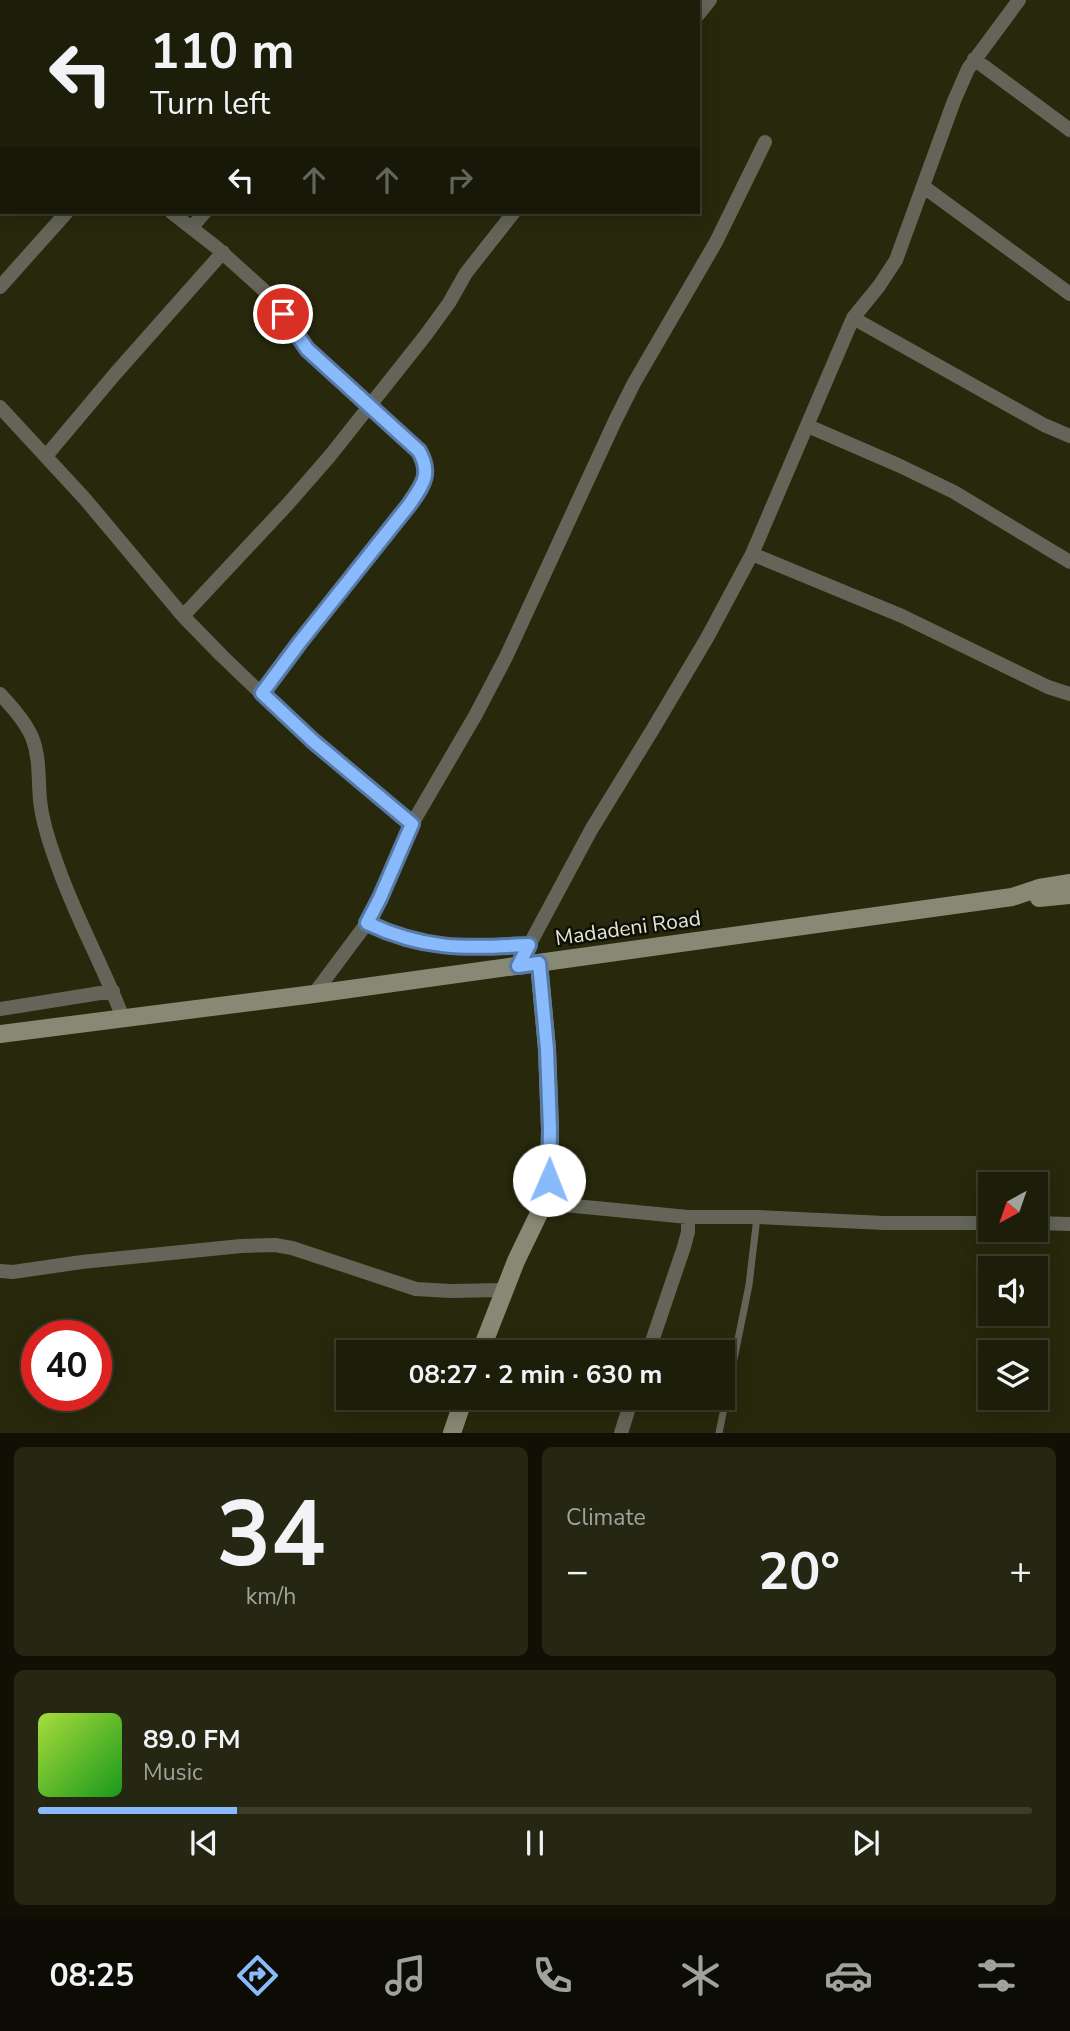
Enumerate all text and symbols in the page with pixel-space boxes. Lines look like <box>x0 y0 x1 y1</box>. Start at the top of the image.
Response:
text: 110 m <box>150 18 294 85</box>
icon: left <box>35 28 126 119</box>
text: Turn left <box>150 82 270 125</box>
icon: left <box>222 161 260 199</box>
icon: ahead <box>295 161 333 199</box>
icon: ahead <box>368 161 406 199</box>
icon: right <box>441 161 479 199</box>
pin <box>253 284 313 344</box>
icon: arrive <box>264 295 302 333</box>
street label: Madadeni Road <box>553 904 703 952</box>
position arrow <box>512 1143 586 1217</box>
north arrow <box>978 1172 1048 1242</box>
map controls <box>978 1172 1048 1410</box>
button: sound <box>978 1256 1048 1326</box>
speed limit sign: 40 <box>21 1320 112 1411</box>
button: layers <box>978 1340 1048 1410</box>
text: 08:27 · 2 min · 630 m <box>409 1357 662 1392</box>
text: 34 <box>216 1473 326 1597</box>
text: Climate <box>566 1502 646 1533</box>
text: 20° <box>758 1536 840 1607</box>
text: − <box>566 1546 589 1597</box>
text: + <box>1009 1546 1032 1597</box>
text: km/h <box>246 1581 296 1612</box>
text: 89.0 FM <box>143 1722 240 1757</box>
text: Music <box>143 1757 203 1788</box>
icon: previous <box>185 1824 223 1862</box>
icon: pause <box>516 1824 554 1862</box>
icon: next <box>847 1824 885 1862</box>
icon: directions <box>233 1951 282 2000</box>
icon: music <box>381 1951 430 2000</box>
icon: phone <box>528 1951 577 2000</box>
icon: climate <box>676 1951 725 2000</box>
icon: car <box>824 1951 873 2000</box>
icon: filters <box>972 1951 1021 2000</box>
text: 08:25 <box>49 1954 134 1997</box>

